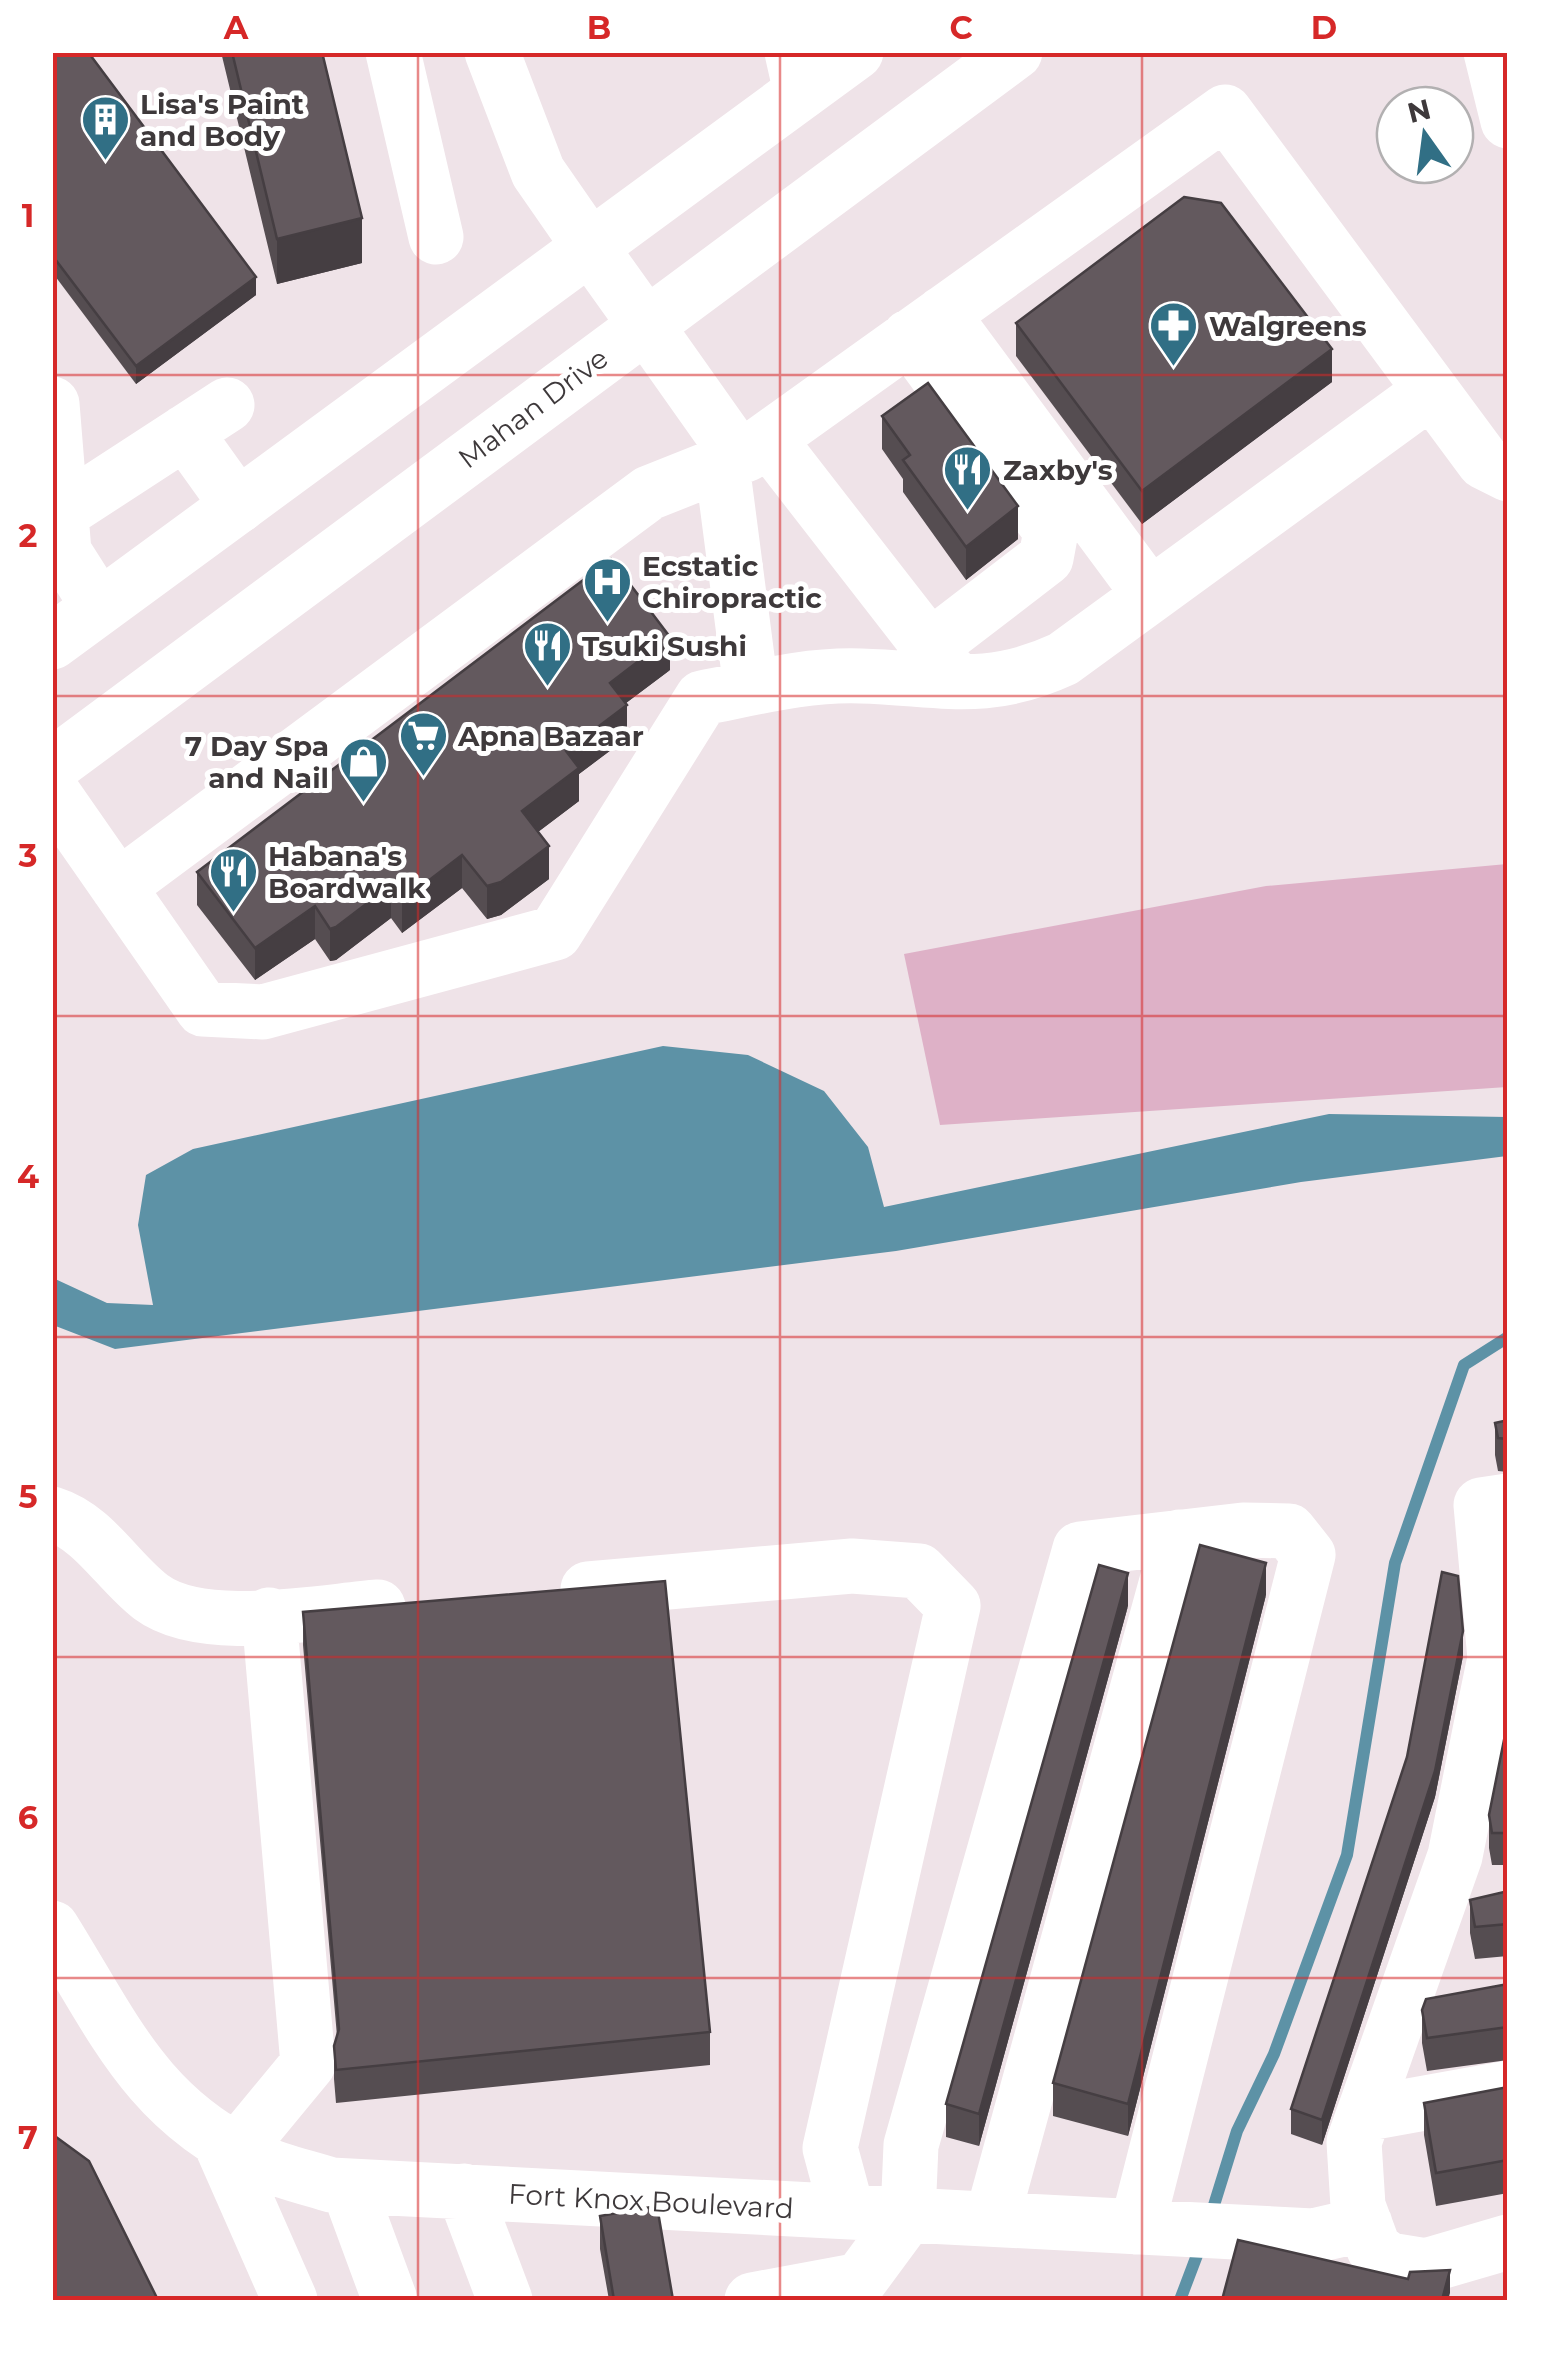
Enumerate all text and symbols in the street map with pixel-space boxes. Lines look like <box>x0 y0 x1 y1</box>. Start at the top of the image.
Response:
text: A <box>223 8 249 47</box>
text: B <box>587 8 611 47</box>
text: C <box>949 8 973 47</box>
text: D <box>1311 8 1337 47</box>
north arrow <box>1375 85 1475 185</box>
place label: Lisa's Paint and Body <box>140 87 304 153</box>
text: N <box>1404 92 1434 130</box>
building icon: Lisa's Paint and Body <box>79 94 131 162</box>
text: 1 <box>22 196 34 235</box>
pharmacy icon: Walgreens <box>1148 300 1200 368</box>
place label: Walgreens <box>1209 309 1367 343</box>
street label: Mahan Drive <box>452 341 614 475</box>
restaurant icon: Zaxby's <box>942 444 994 512</box>
place label: Zaxby's <box>1003 453 1113 487</box>
text: 2 <box>19 516 37 555</box>
place label: Ecstatic Chiropractic <box>642 549 822 615</box>
hospital icon: Ecstatic Chiropractic <box>581 556 633 624</box>
restaurant icon: Tsuki Sushi <box>521 620 573 688</box>
place label: Tsuki Sushi <box>582 629 747 663</box>
supermarket icon: Apna Bazaar <box>397 710 449 778</box>
place label: Apna Bazaar <box>457 719 644 753</box>
place label: 7 Day Spa and Nail <box>185 729 329 795</box>
shop icon: 7 Day Spa and Nail <box>338 736 390 804</box>
text: 3 <box>18 836 37 875</box>
place label: Habana's Boardwalk <box>268 839 426 905</box>
restaurant icon: Habana's Boardwalk <box>207 846 259 914</box>
text: 4 <box>17 1157 39 1196</box>
text: 5 <box>18 1477 38 1516</box>
text: 6 <box>18 1798 38 1837</box>
text: 7 <box>18 2118 38 2157</box>
street label: Fort Knox Boulevard <box>507 2177 795 2225</box>

